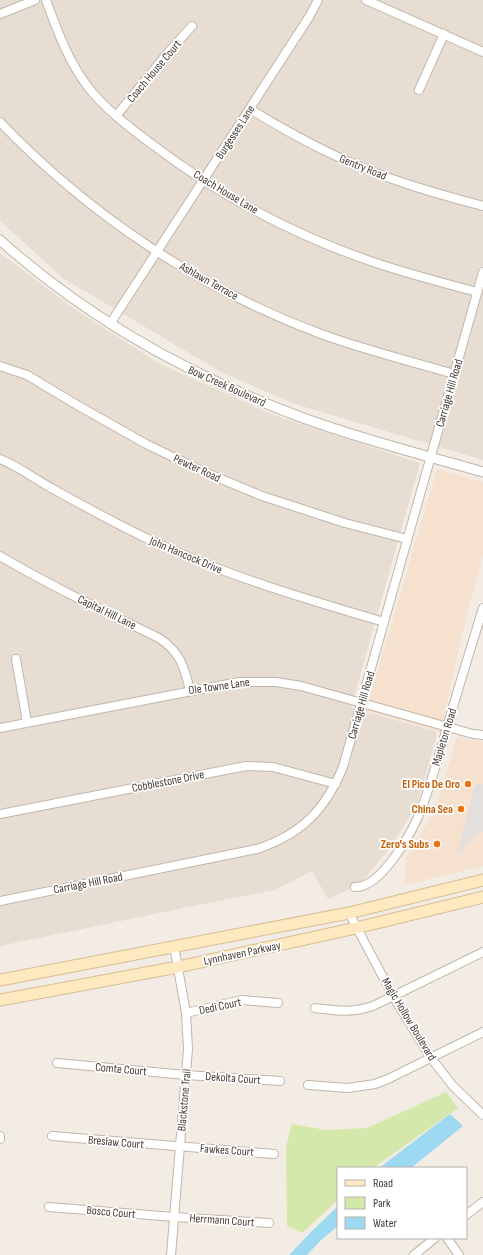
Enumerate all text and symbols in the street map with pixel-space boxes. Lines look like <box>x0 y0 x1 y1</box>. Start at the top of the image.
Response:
street label: Coach House Court <box>124 37 185 106</box>
street label: Burgesses Lane <box>212 102 259 162</box>
street label: Gentry Road <box>337 151 389 184</box>
street label: Coach House Lane <box>190 167 261 218</box>
street label: Ashlawn Terrace <box>176 259 241 304</box>
street label: Carriage Hill Road <box>433 357 466 429</box>
street label: Bow Creek Boulevard <box>185 363 268 410</box>
street label: Pewter Road <box>171 451 223 486</box>
street label: John Hancock Drive <box>146 533 225 578</box>
street label: Capital Hill Lane <box>75 592 139 633</box>
street label: Carriage Hill Road <box>345 669 378 741</box>
street label: Ole Towne Lane <box>188 675 251 698</box>
street label: Mapleton Road <box>429 707 460 768</box>
street label: Cobblestone Drive <box>131 767 206 796</box>
place label: El Pico De Oro <box>402 777 460 792</box>
marker: El Pico De Oro <box>463 779 473 789</box>
place label: China Sea <box>412 802 453 817</box>
marker: China Sea <box>456 804 466 814</box>
place label: Zero's Subs <box>381 837 429 852</box>
marker: Zero's Subs <box>432 839 442 849</box>
street label: Carriage Hill Road <box>52 869 124 898</box>
street label: Lynnhaven Parkway <box>202 938 282 969</box>
street label: Magic Hollow Boulevard <box>378 975 439 1064</box>
street label: Dedi Court <box>198 995 243 1018</box>
street label: Comte Court <box>95 1060 148 1079</box>
street label: Blackstone Trail <box>174 1068 195 1132</box>
street label: Dekolta Court <box>205 1069 261 1088</box>
street label: Breslaw Court <box>87 1133 145 1152</box>
street label: Fawkes Court <box>199 1141 255 1160</box>
legend <box>337 1167 467 1239</box>
text: Road <box>373 1176 393 1191</box>
text: Park <box>373 1196 391 1211</box>
street label: Bosco Court <box>86 1203 136 1222</box>
street label: Herrmann Court <box>189 1211 255 1230</box>
text: Water <box>373 1216 397 1231</box>

